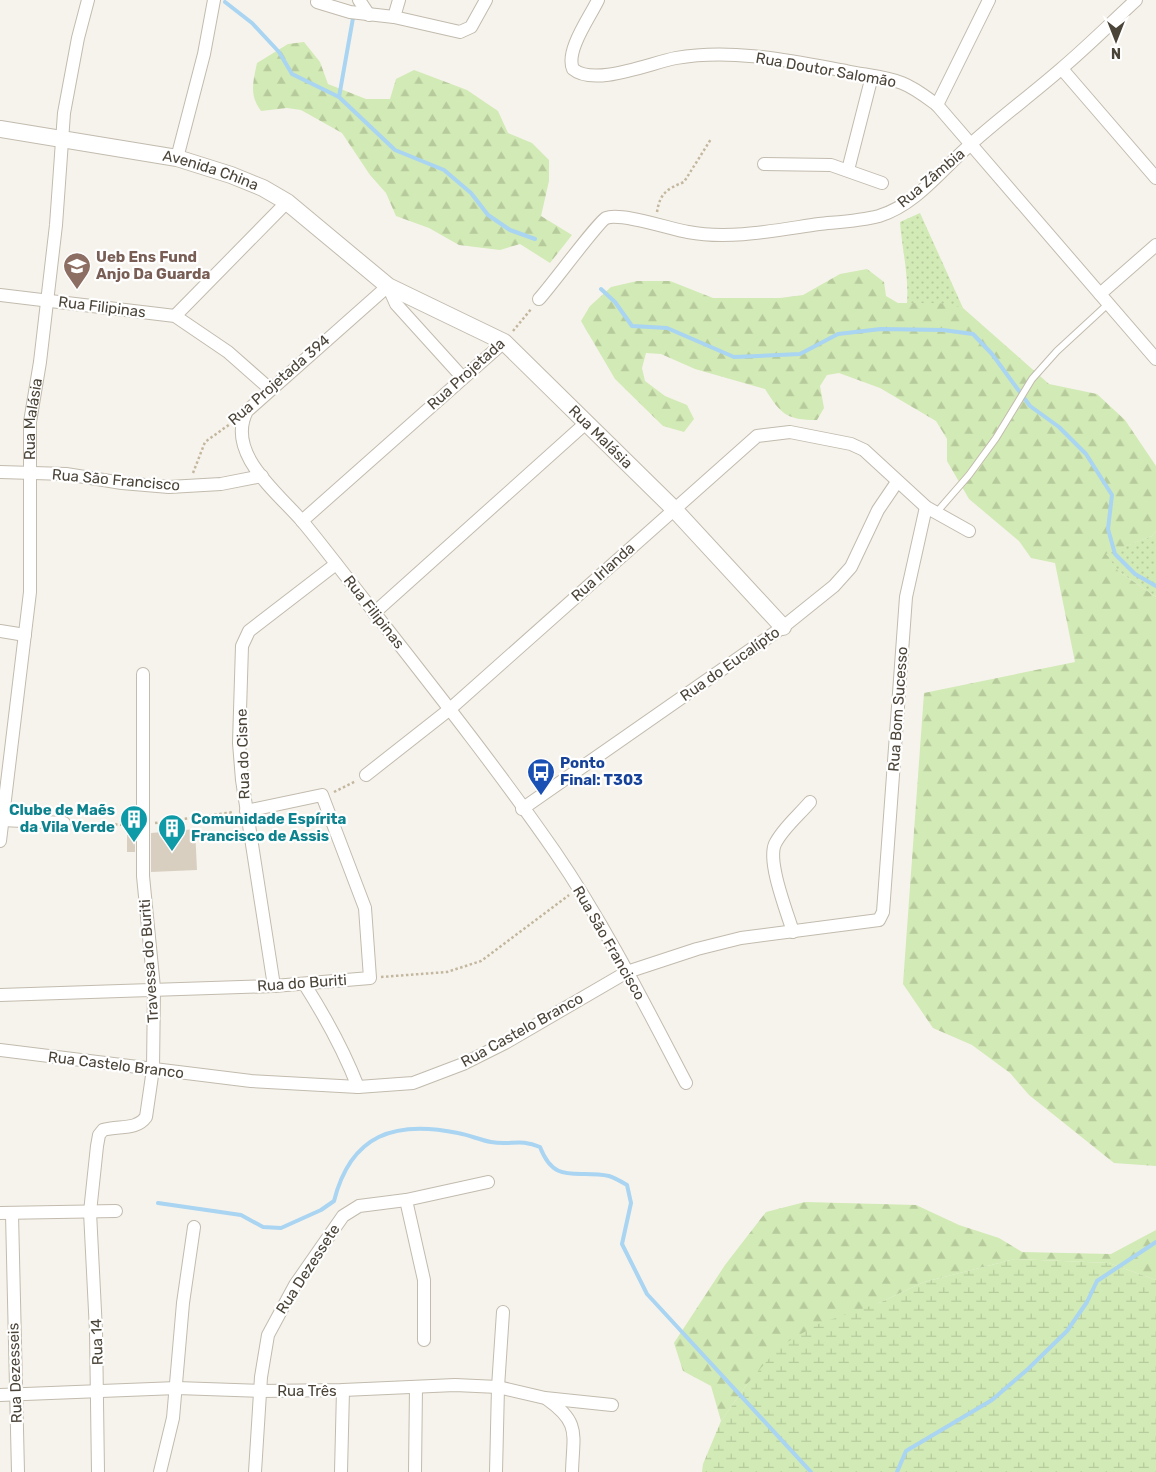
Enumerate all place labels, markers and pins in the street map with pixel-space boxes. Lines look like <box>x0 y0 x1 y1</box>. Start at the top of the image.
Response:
place label: Ueb Ens Fund Anjo Da Guarda <box>96 248 211 283</box>
school or university icon: Ueb Ens Fund Anjo Da Guarda <box>62 251 92 290</box>
place label: Ponto Final: T303 <box>560 754 643 789</box>
bus stop icon: Ponto Final: T303 <box>526 757 556 796</box>
place label: Clube de Maẽs da Vila Verde <box>9 801 115 836</box>
building icon: Clube de Maẽs da Vila Verde <box>119 804 149 843</box>
place label: Comunidade Espírita Francisco de Assis <box>191 810 347 845</box>
building icon: Comunidade Espírita Francisco de Assis <box>157 813 187 852</box>

